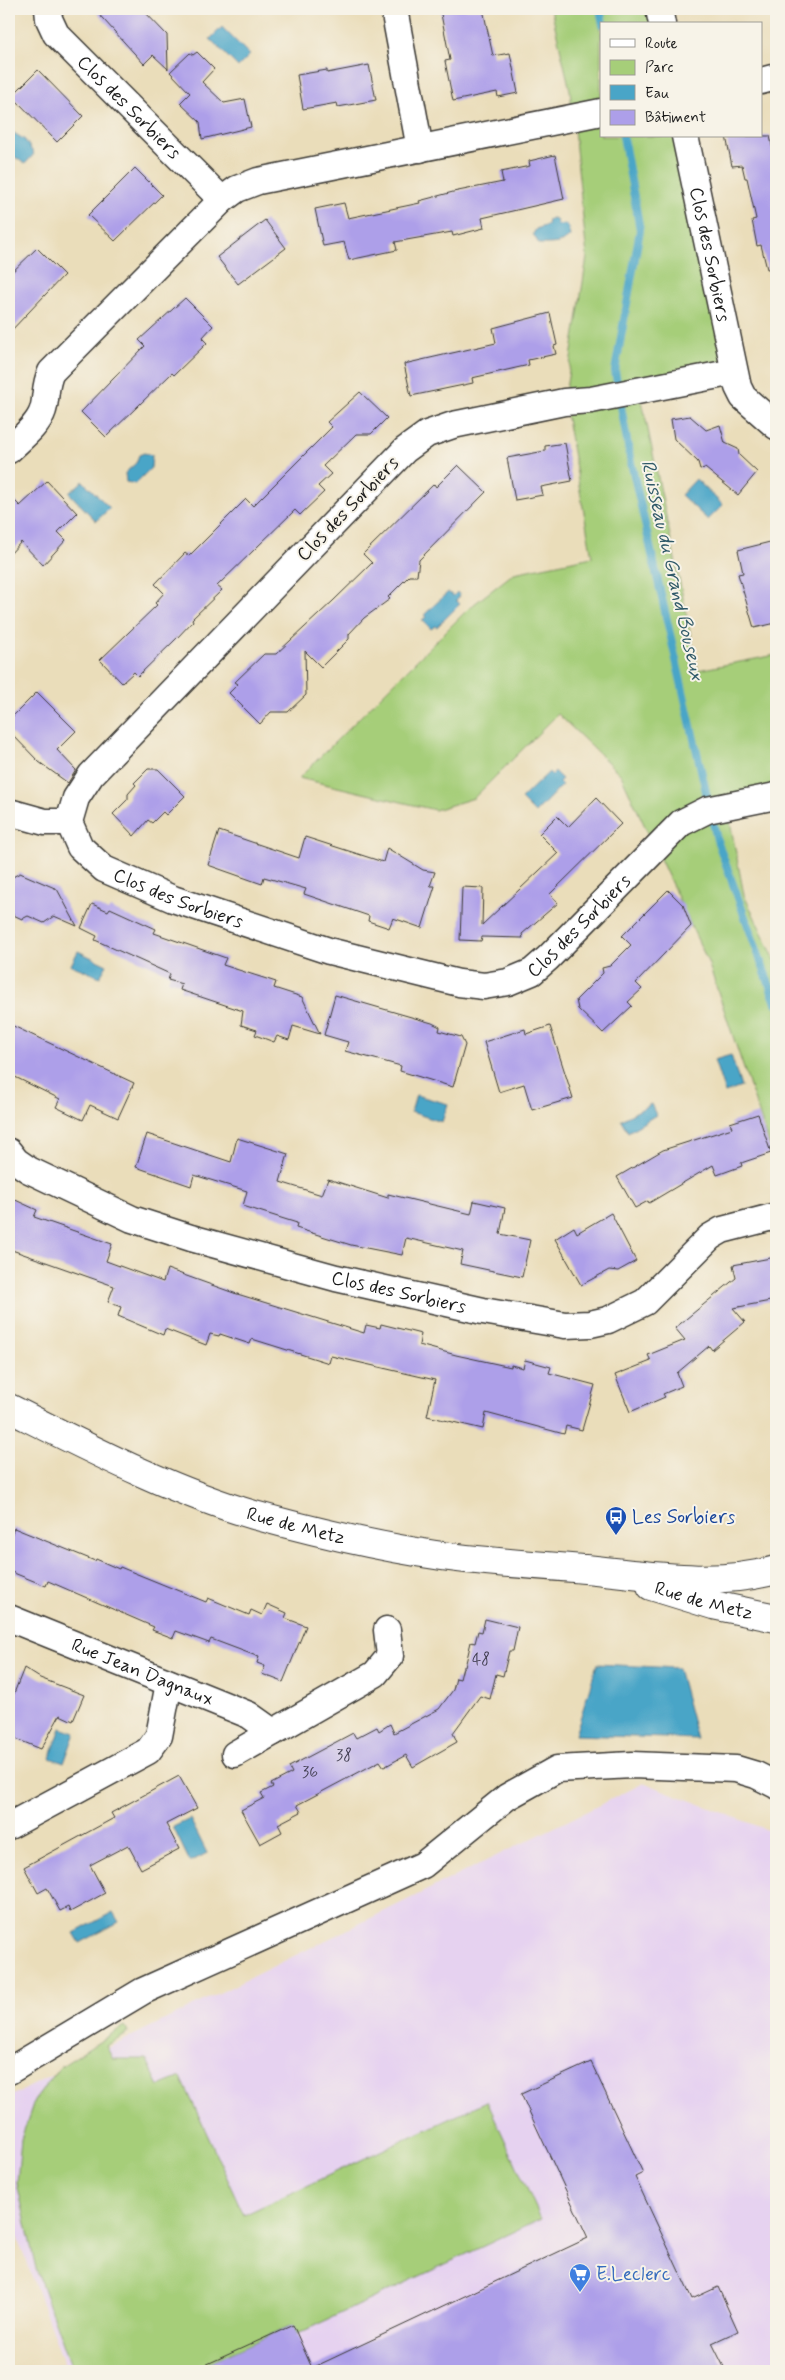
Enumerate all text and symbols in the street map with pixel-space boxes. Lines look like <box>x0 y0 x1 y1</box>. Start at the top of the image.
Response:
legend <box>600 22 762 138</box>
text: Route <box>645 34 678 54</box>
street label: Clos des Sorbiers <box>72 50 187 165</box>
text: Parc <box>645 58 673 78</box>
text: Eau <box>645 84 669 104</box>
text: Bâtiment <box>645 108 706 128</box>
street label: Clos des Sorbiers <box>684 185 737 325</box>
street label: Clos des Sorbiers <box>291 451 405 567</box>
water label: Ruisseau du Grand Bouseux <box>634 457 711 685</box>
street label: Clos des Sorbiers <box>109 862 247 934</box>
street label: Clos des Sorbiers <box>522 868 637 983</box>
street label: Clos des Sorbiers <box>329 1265 469 1319</box>
street label: Rue de Metz <box>244 1501 348 1550</box>
bus stop icon: Les Sorbiers <box>604 1505 628 1536</box>
place label: Les Sorbiers <box>632 1505 736 1530</box>
street label: Rue de Metz <box>652 1575 755 1625</box>
street label: Rue Jean Dagnaux <box>68 1632 218 1712</box>
house number: 48 <box>472 1649 490 1670</box>
house number: 38 <box>336 1745 352 1766</box>
house number: 36 <box>302 1762 318 1783</box>
supermarket icon: E.Leclerc <box>568 2262 592 2293</box>
place label: E.Leclerc <box>596 2262 671 2287</box>

